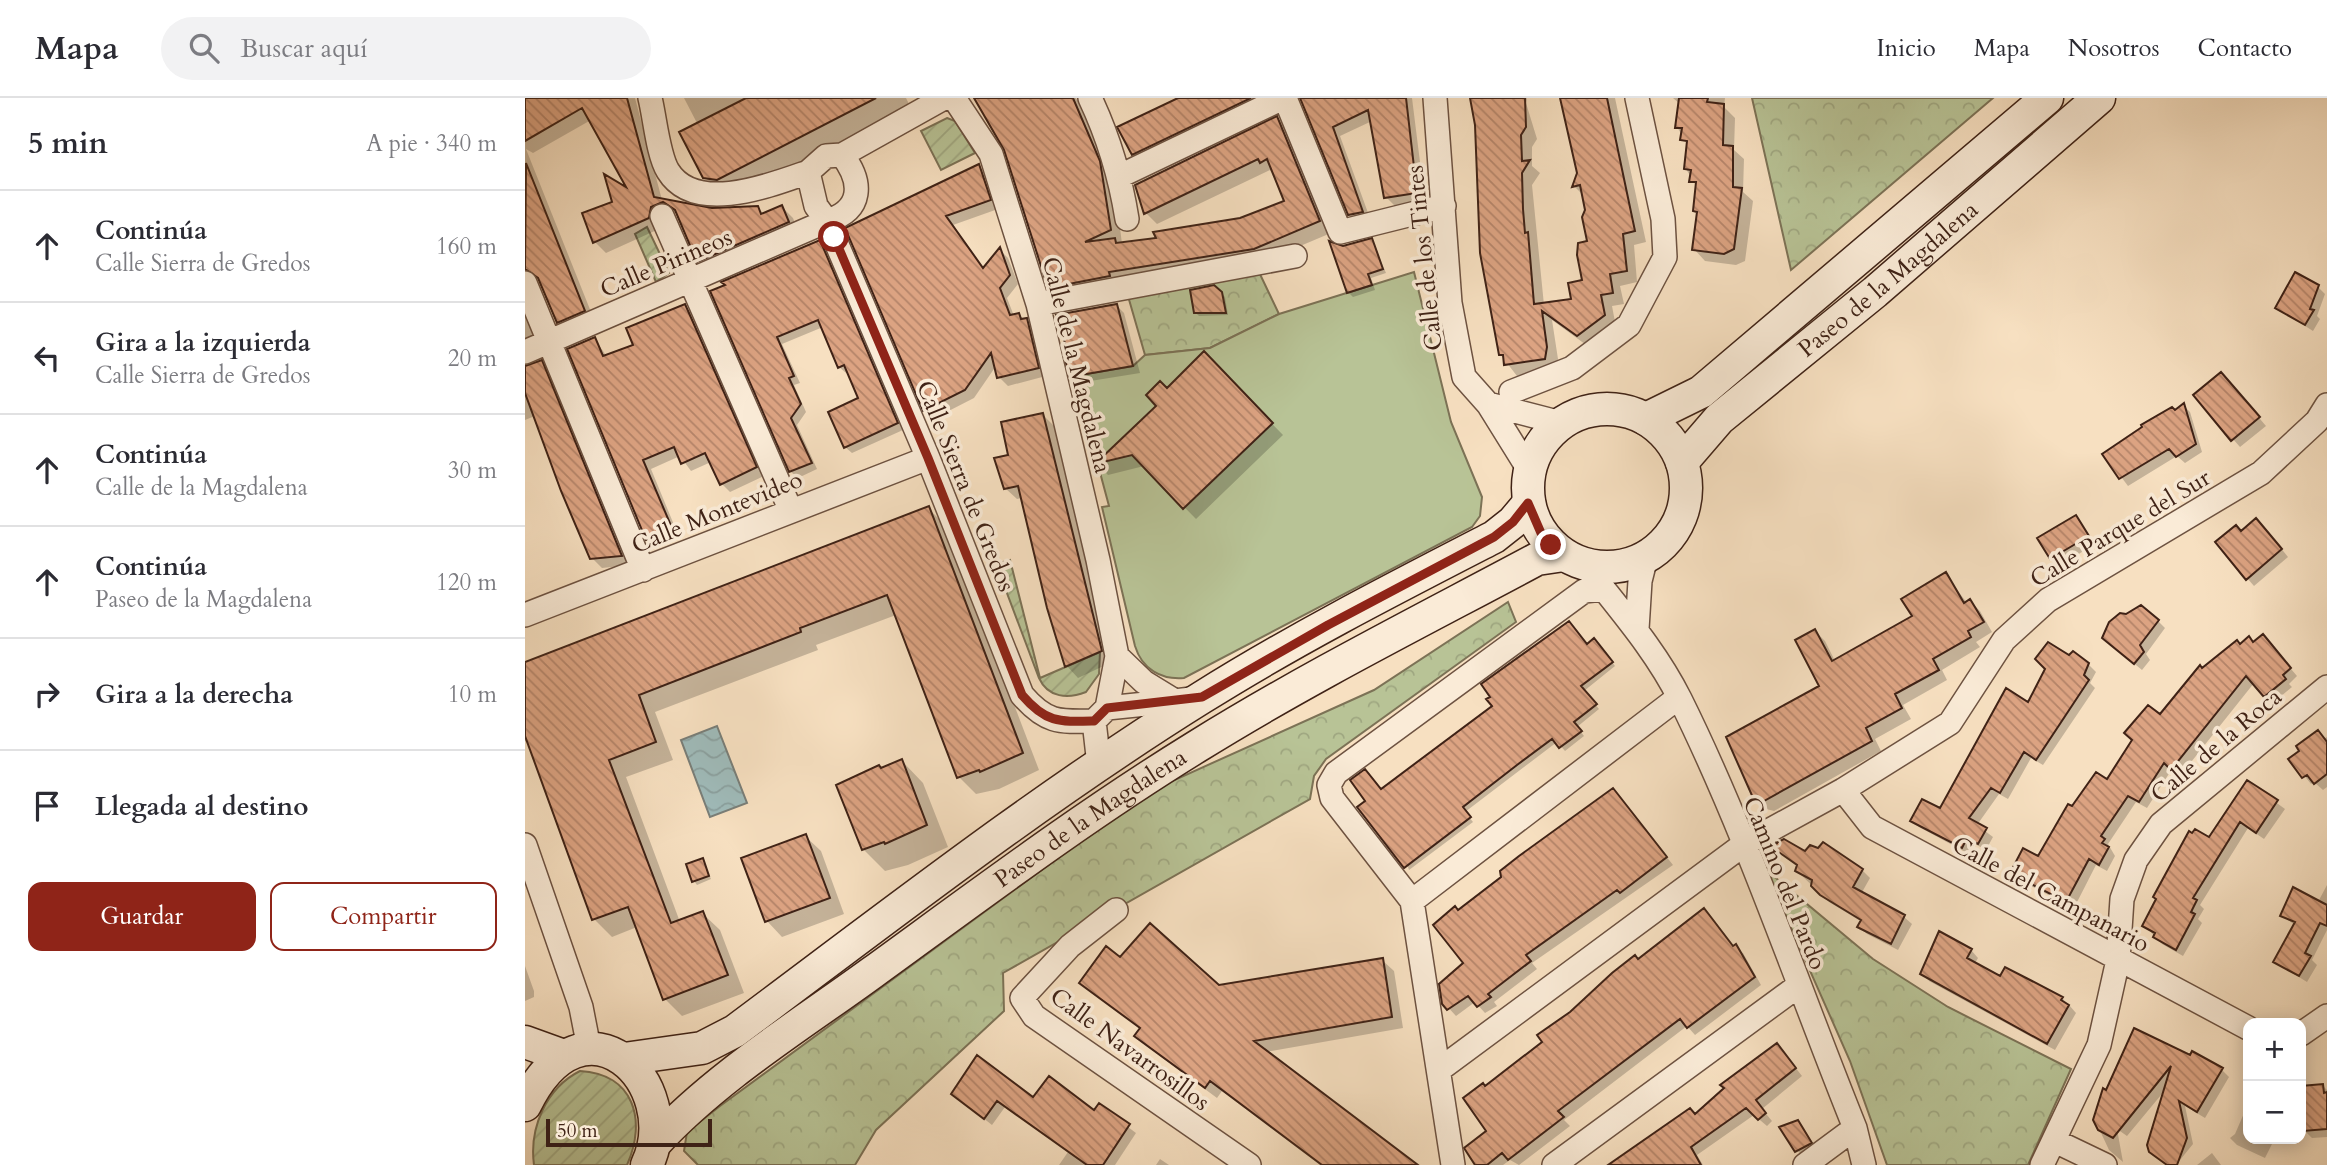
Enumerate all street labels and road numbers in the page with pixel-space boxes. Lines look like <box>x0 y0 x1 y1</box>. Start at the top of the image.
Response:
street label: Calle de los Tintes <box>1398 164 1451 352</box>
street label: Paseo de la Magdalena <box>1791 193 1986 365</box>
street label: Calle Pirineos <box>595 221 737 306</box>
street label: Calle de la Magdalena <box>1034 253 1120 477</box>
street label: Calle Sierra de Gredos <box>908 376 1023 597</box>
street label: Calle Parque del Sur <box>2024 461 2217 595</box>
street label: Calle Montevideo <box>627 463 808 562</box>
street label: Calle de la Roca <box>2144 680 2290 810</box>
street label: Paseo de la Magdalena <box>987 740 1194 896</box>
street label: Camino del Pardo <box>1735 792 1834 975</box>
street label: Calle del Campanario <box>1946 828 2155 960</box>
street label: Calle Navarrosillos <box>1043 980 1216 1119</box>

